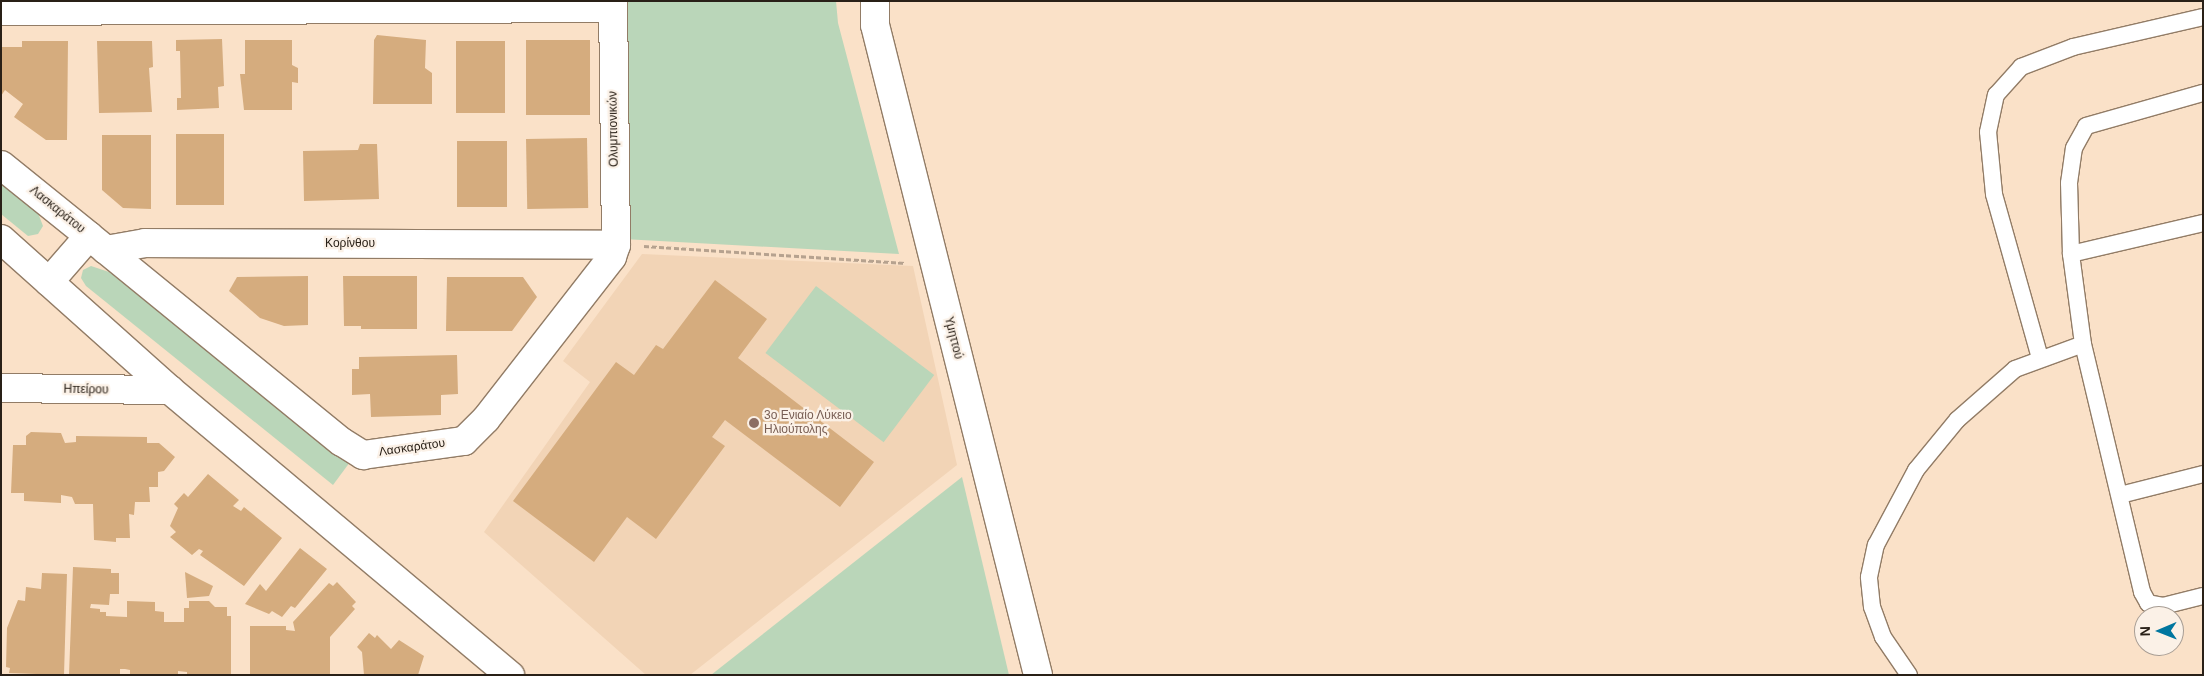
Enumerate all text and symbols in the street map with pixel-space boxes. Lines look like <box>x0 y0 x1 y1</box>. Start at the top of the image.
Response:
street label: Ολυμπιονικών <box>606 91 622 167</box>
street label: Λασκαράτου <box>27 183 87 237</box>
street label: Κορίνθου <box>325 237 375 251</box>
street label: Υμηττού <box>941 315 965 361</box>
street label: Ηπείρου <box>63 382 109 398</box>
place label: 3ο Ενιαίο Λύκειο Ηλιούπολης <box>764 409 852 437</box>
marker: 3ο Ενιαίο Λύκειο Ηλιούπολης <box>748 417 760 429</box>
street label: Λασκαράτου <box>378 436 446 460</box>
north arrow <box>2134 606 2184 656</box>
text: N <box>2137 626 2153 636</box>

